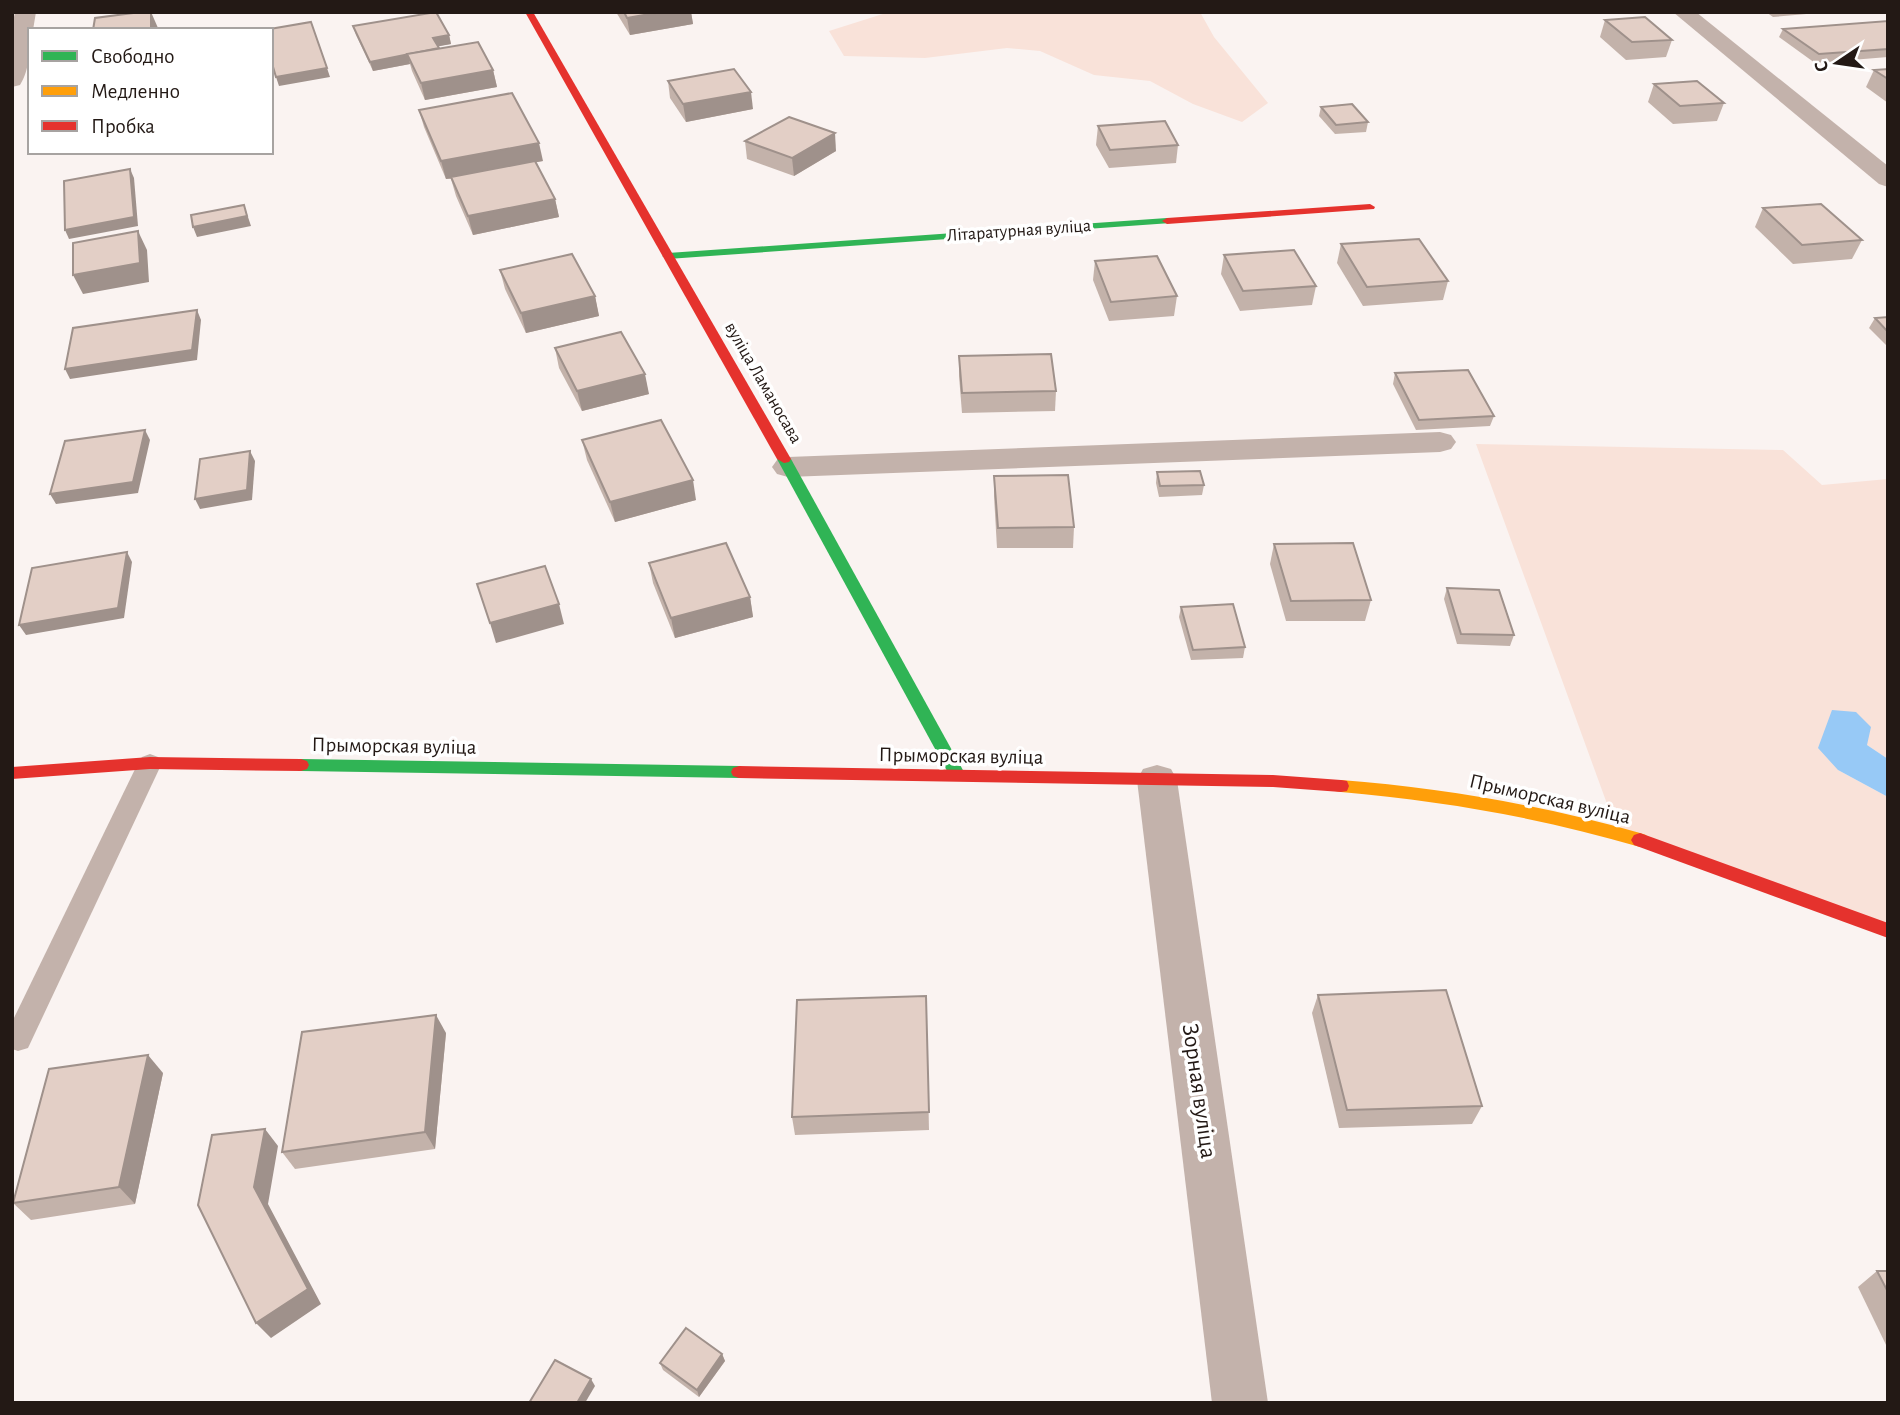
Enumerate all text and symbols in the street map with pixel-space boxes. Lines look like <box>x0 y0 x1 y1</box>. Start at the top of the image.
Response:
legend <box>28 28 273 154</box>
north arrow <box>1802 28 1872 98</box>
text: Свободно <box>91 46 175 67</box>
text: С <box>1811 59 1832 74</box>
text: Медленно <box>91 81 180 102</box>
text: Пробка <box>91 116 155 137</box>
street label: Літаратурная вуліца <box>946 217 1092 245</box>
street label: вуліца Ламаносава <box>721 319 805 447</box>
street label: Прыморская вуліца <box>311 734 477 758</box>
street label: Прыморская вуліца <box>878 744 1044 768</box>
street label: Прыморская вуліца <box>1467 770 1633 828</box>
street label: Зорная вуліца <box>1178 1022 1220 1160</box>

